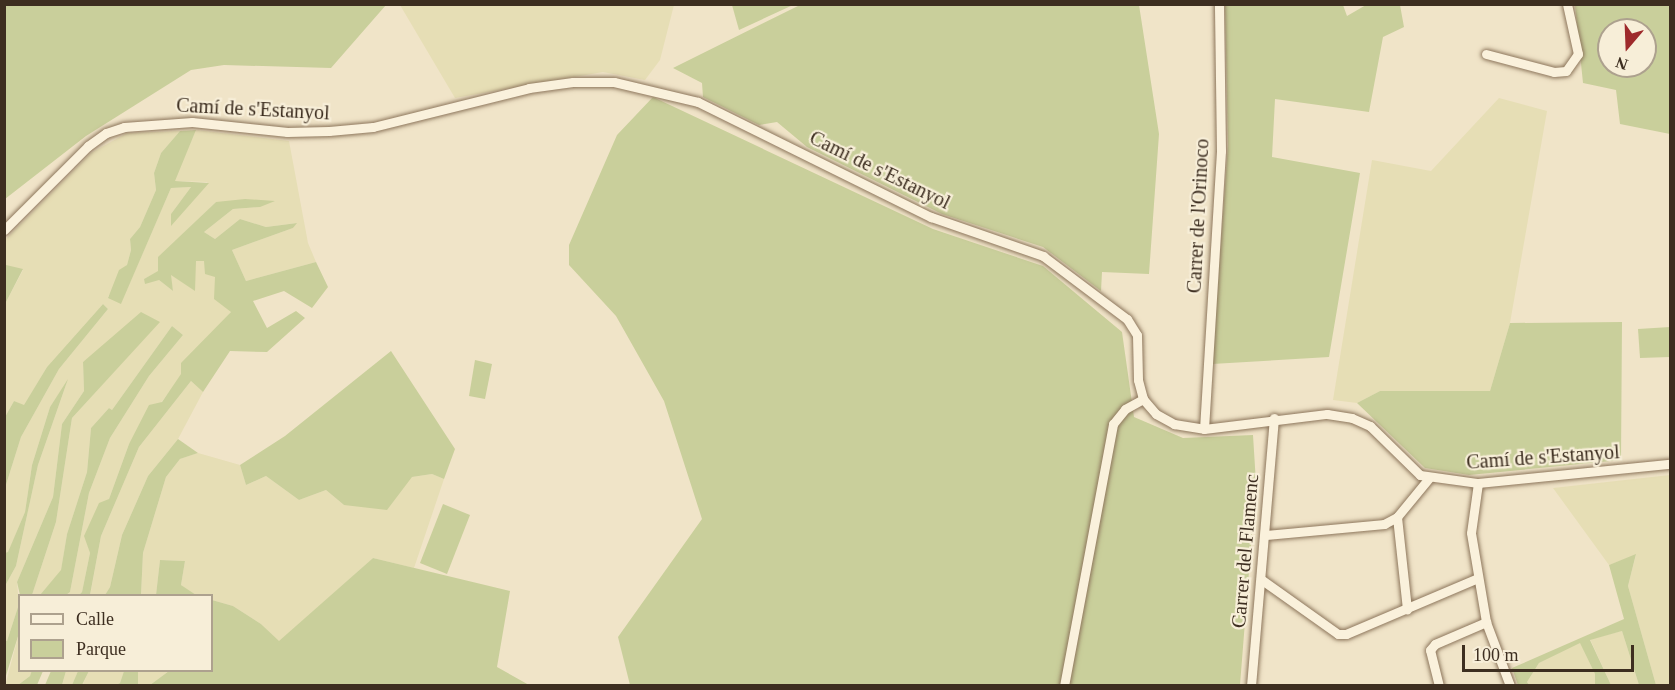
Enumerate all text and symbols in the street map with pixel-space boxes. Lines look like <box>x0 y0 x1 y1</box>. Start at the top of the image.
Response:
north arrow <box>1597 18 1657 78</box>
text: N <box>1613 54 1630 74</box>
street label: Camí de s'Estanyol <box>176 93 330 125</box>
street label: Camí de s'Estanyol <box>806 126 954 214</box>
street label: Carrer de l'Orinoco <box>1182 138 1214 294</box>
street label: Camí de s'Estanyol <box>1466 440 1620 474</box>
street label: Carrer del Flamenc <box>1226 473 1264 629</box>
legend <box>18 594 213 672</box>
text: Calle <box>76 609 114 629</box>
scale bar <box>1465 633 1638 671</box>
text: Parque <box>76 639 126 659</box>
text: 100 m <box>1473 645 1519 665</box>

